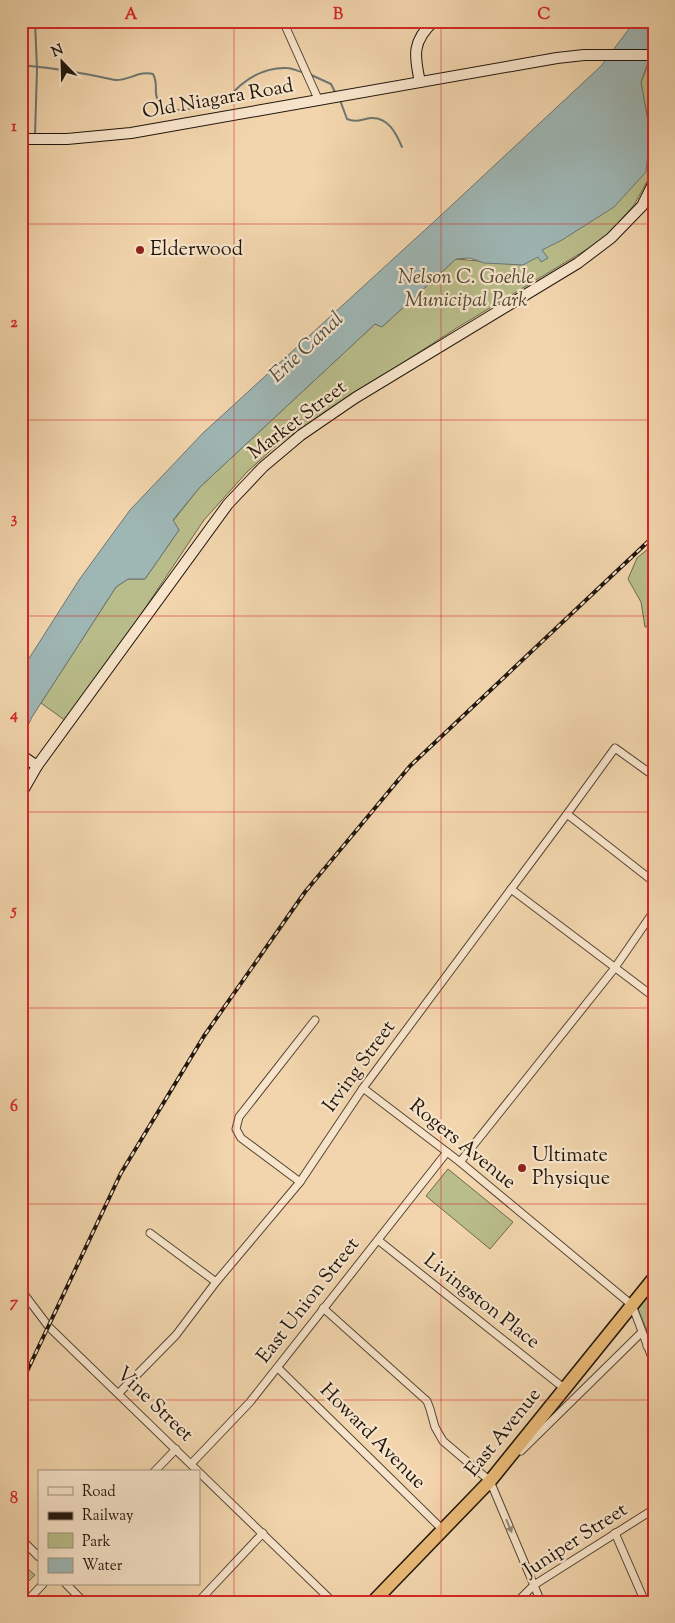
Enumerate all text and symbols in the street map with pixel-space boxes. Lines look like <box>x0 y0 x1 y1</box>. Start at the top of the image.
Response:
text: A <box>125 4 138 27</box>
text: B <box>333 4 343 27</box>
text: C <box>538 4 551 27</box>
north arrow <box>38 38 88 88</box>
text: N <box>49 40 67 63</box>
street label: Old Niagara Road <box>140 72 296 128</box>
text: 1 <box>11 116 17 139</box>
place label: Elderwood <box>150 236 243 265</box>
marker: Elderwood <box>134 244 146 256</box>
park label: Nelson C. Goehle Municipal Park <box>398 264 534 316</box>
water label: Erie Canal <box>263 305 351 391</box>
text: 2 <box>10 312 18 335</box>
street label: Market Street <box>242 374 354 468</box>
text: 3 <box>11 508 18 531</box>
text: 4 <box>9 704 18 727</box>
text: 5 <box>9 900 17 923</box>
street label: Irving Street <box>317 1015 403 1119</box>
street label: Rogers Avenue <box>402 1093 522 1197</box>
text: 6 <box>10 1096 18 1119</box>
place label: Ultimate Physique <box>532 1142 610 1194</box>
marker: Ultimate Physique <box>516 1162 528 1174</box>
street label: East Union Street <box>251 1232 368 1370</box>
street label: Livingston Place <box>416 1247 546 1357</box>
text: 7 <box>10 1292 19 1315</box>
street label: Vine Street <box>109 1361 199 1449</box>
street label: Howard Avenue <box>312 1377 432 1497</box>
street label: East Avenue <box>459 1382 549 1484</box>
legend <box>38 1470 200 1586</box>
text: Road <box>82 1482 116 1503</box>
text: 8 <box>10 1488 18 1511</box>
street label: Juniper Street <box>518 1496 634 1586</box>
text: Railway <box>82 1506 134 1527</box>
one-way arrow <box>506 1519 514 1533</box>
text: Park <box>82 1532 111 1553</box>
text: Water <box>82 1556 123 1577</box>

